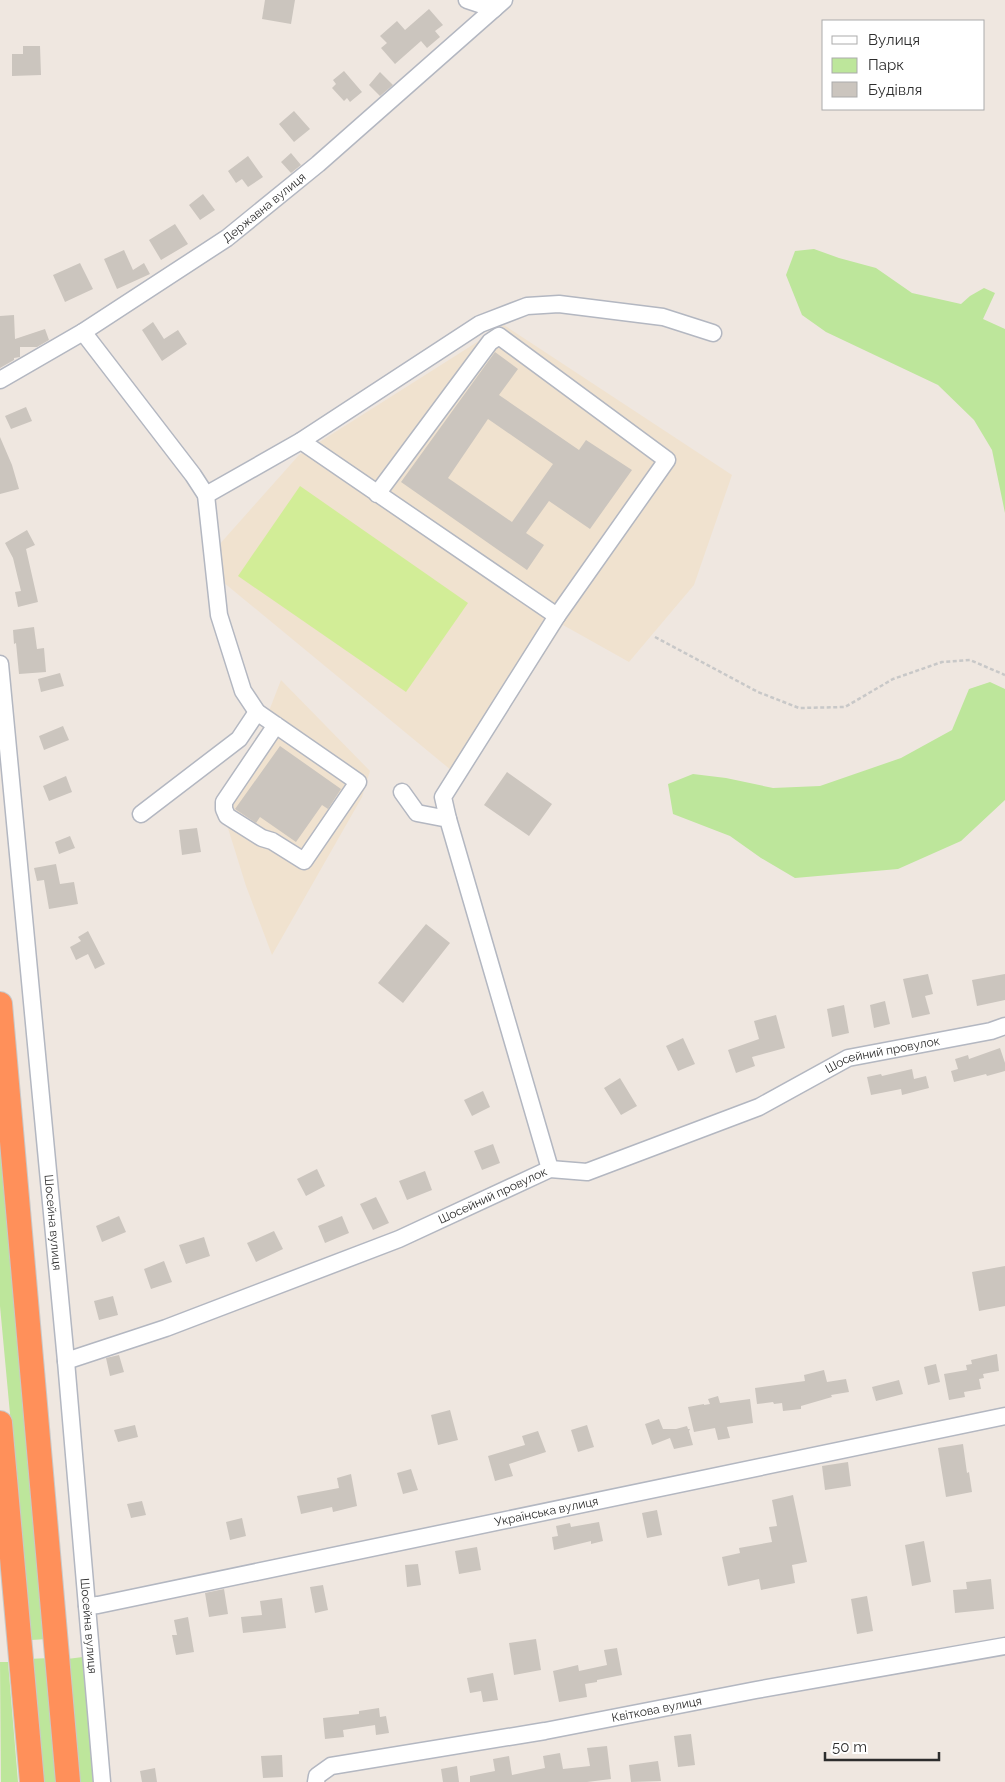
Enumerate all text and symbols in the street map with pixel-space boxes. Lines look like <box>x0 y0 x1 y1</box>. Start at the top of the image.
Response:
legend <box>822 20 985 110</box>
text: Вулиця <box>868 31 920 49</box>
text: Парк <box>868 56 904 74</box>
text: Будівля <box>868 81 922 99</box>
street label: Державна вулиця <box>220 170 309 245</box>
street label: Шосейний провулок <box>823 1034 941 1076</box>
street label: Шосейний провулок <box>436 1164 549 1227</box>
street label: Шосейна вулиця <box>41 1174 64 1271</box>
street label: Українська вулиця <box>493 1494 599 1529</box>
street label: Шосейна вулиця <box>78 1578 100 1674</box>
street label: Квіткова вулиця <box>611 1694 703 1725</box>
scale bar <box>825 1730 939 1762</box>
text: 50 m <box>832 1738 867 1756</box>

